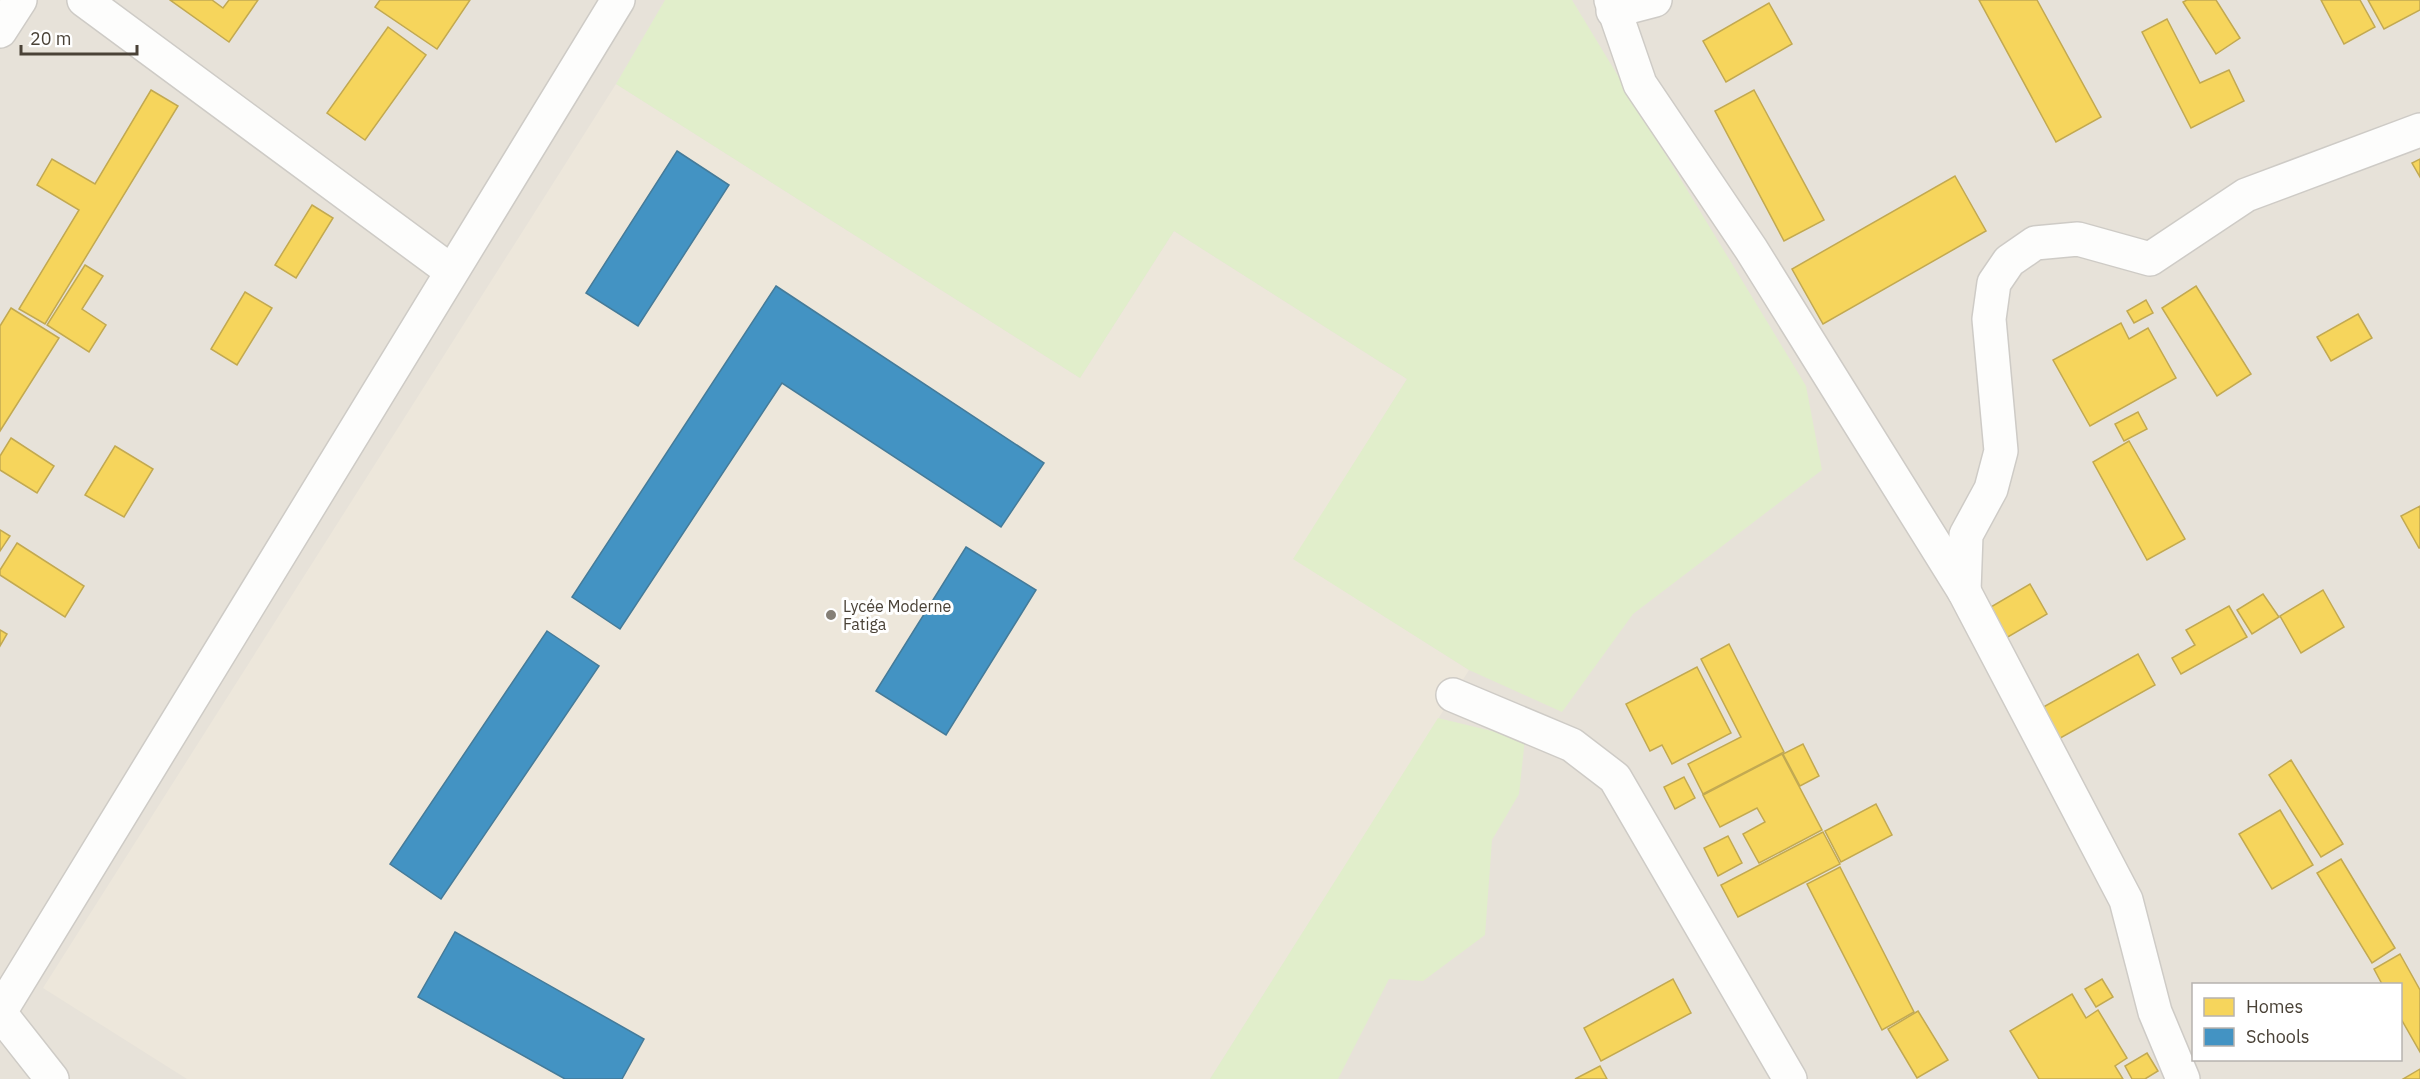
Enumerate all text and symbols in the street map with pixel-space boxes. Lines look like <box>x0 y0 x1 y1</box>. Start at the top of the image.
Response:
scale bar <box>21 18 136 56</box>
text: 20 m <box>30 27 72 50</box>
place label: Lycée Moderne Fatiga <box>843 596 952 634</box>
marker: Lycée Moderne Fatiga <box>824 608 838 622</box>
legend <box>2192 983 2402 1061</box>
text: Homes <box>2246 995 2303 1018</box>
text: Schools <box>2246 1025 2310 1048</box>

